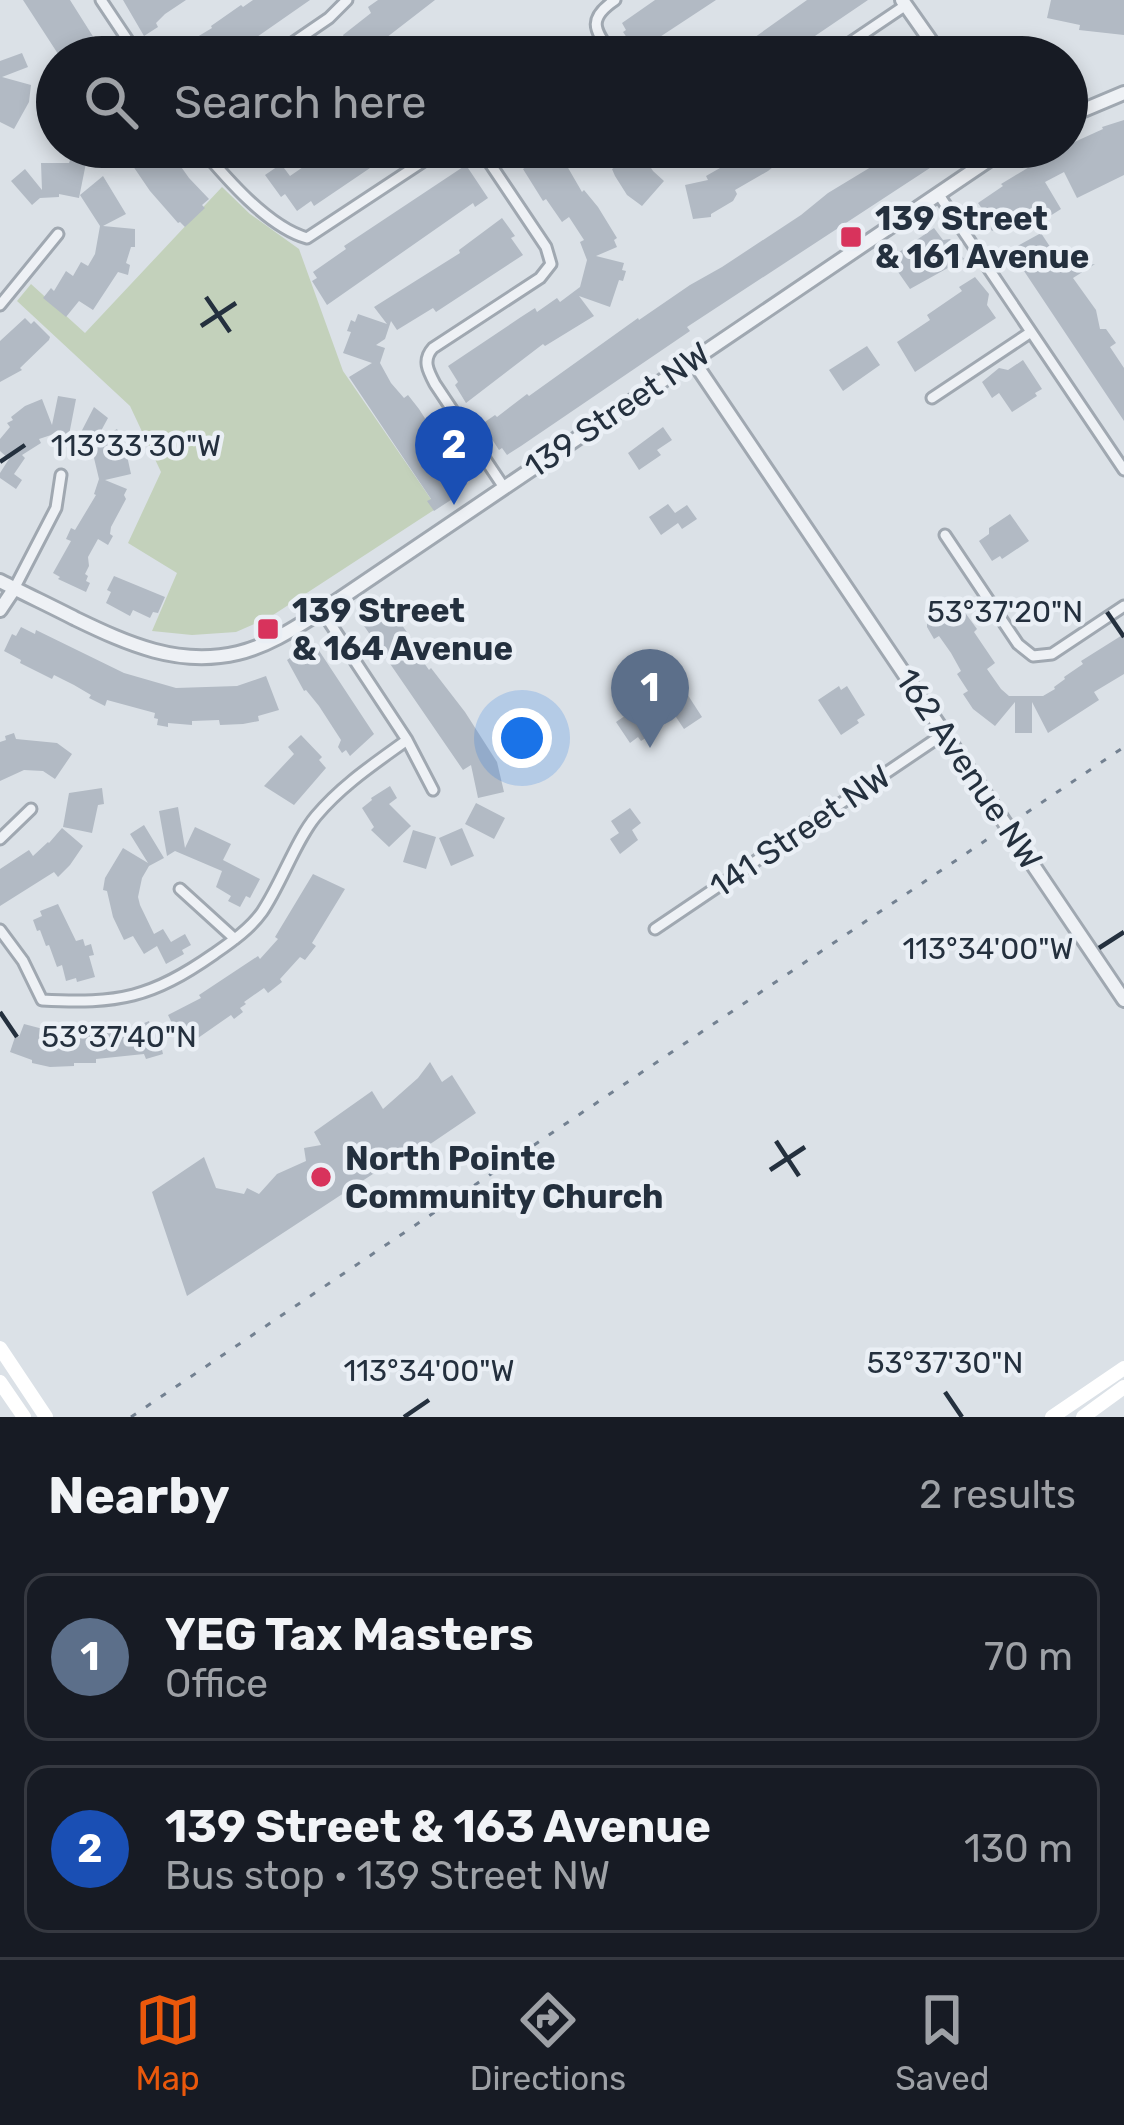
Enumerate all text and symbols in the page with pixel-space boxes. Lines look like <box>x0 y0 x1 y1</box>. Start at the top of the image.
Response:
search box <box>36 36 1088 168</box>
icon: search <box>78 69 144 135</box>
text: Search here <box>174 76 426 129</box>
place label: 139 Street & 161 Avenue <box>875 199 1089 276</box>
marker: 139 Street & 161 Avenue <box>838 224 864 250</box>
street label: 139 Street NW <box>517 334 717 486</box>
pin: 2 <box>415 406 493 505</box>
text: 113°33'30"W <box>51 428 221 464</box>
place label: 139 Street & 164 Avenue <box>292 591 513 668</box>
text: 53°37'20"N <box>927 594 1083 630</box>
marker: 139 Street & 164 Avenue <box>255 616 281 642</box>
pin: 1 <box>611 649 689 748</box>
street label: 162 Avenue NW <box>888 661 1050 877</box>
your location <box>492 708 552 768</box>
street label: 141 Street NW <box>702 756 898 906</box>
text: 113°34'00"W <box>902 931 1074 967</box>
text: 53°37'40"N <box>41 1019 197 1055</box>
place label: North Pointe Community Church <box>345 1139 663 1216</box>
marker: North Pointe Community Church <box>308 1164 334 1190</box>
text: 53°37'30"N <box>867 1345 1023 1381</box>
text: 113°34'00"W <box>343 1353 515 1389</box>
text: Nearby <box>48 1465 230 1526</box>
text: 2 results <box>919 1472 1076 1518</box>
text: YEG Tax Masters <box>165 1608 534 1661</box>
text: 1 <box>80 1634 100 1680</box>
text: 70 m <box>984 1634 1073 1680</box>
text: Office <box>165 1661 268 1707</box>
text: 139 Street & 163 Avenue <box>165 1800 711 1853</box>
text: 2 <box>77 1826 103 1872</box>
text: 130 m <box>964 1826 1073 1872</box>
text: Bus stop · 139 Street NW <box>165 1853 610 1899</box>
tab: Map <box>135 1987 201 2098</box>
tab: Directions <box>470 1987 626 2098</box>
tab: Saved <box>895 1987 989 2098</box>

